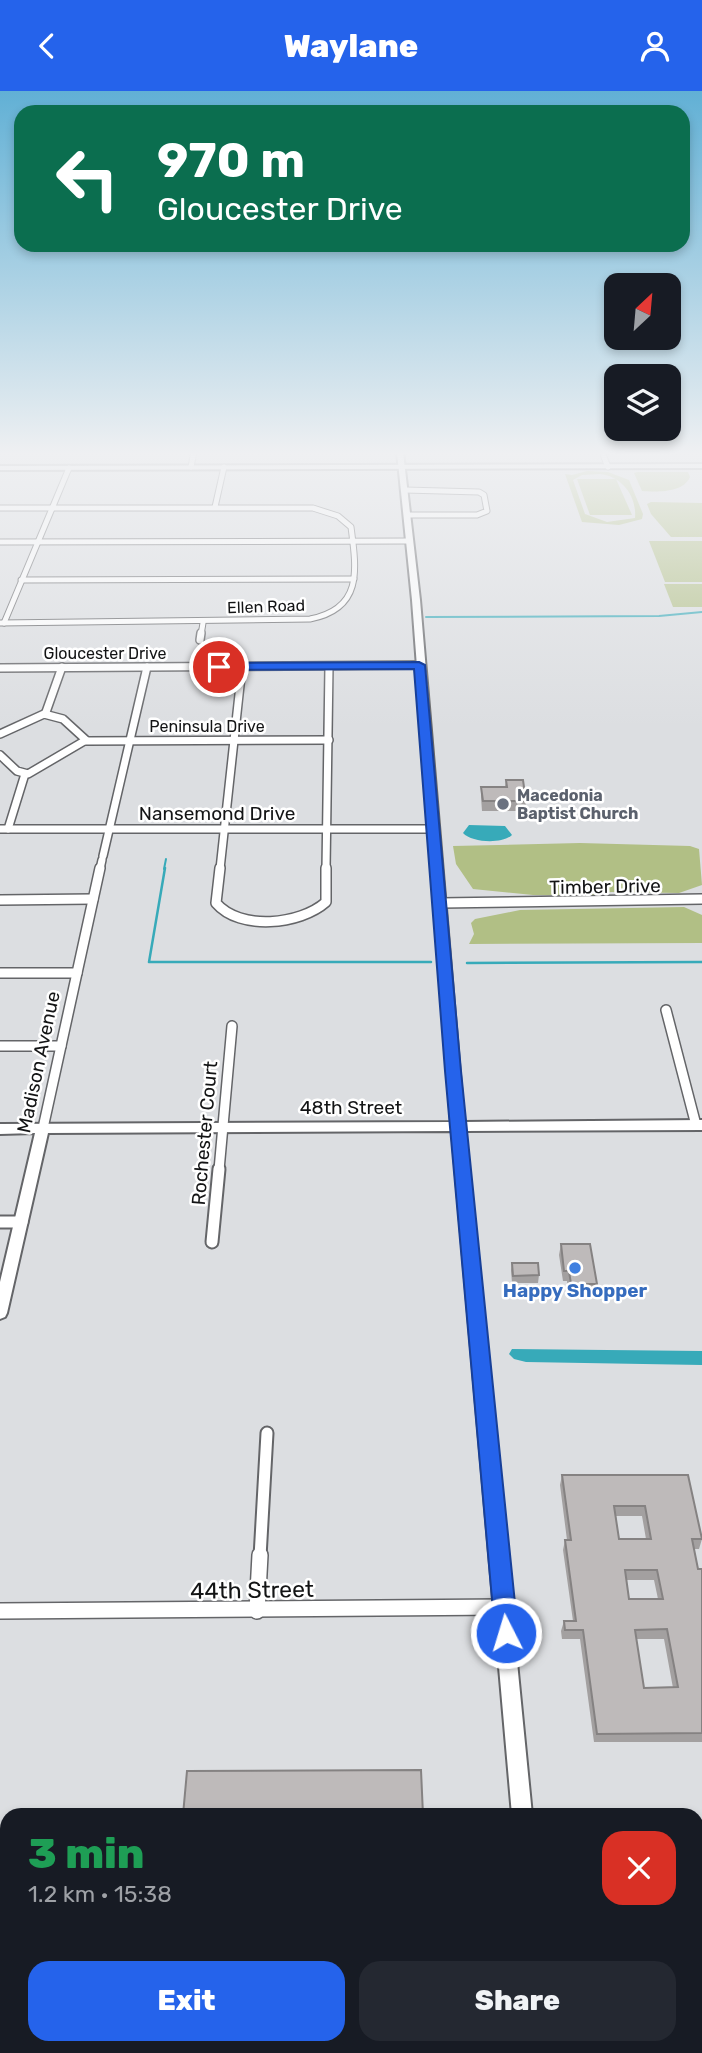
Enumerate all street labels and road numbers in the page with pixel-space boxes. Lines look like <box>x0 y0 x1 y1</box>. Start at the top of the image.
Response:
street label: Ellen Road <box>227 596 305 617</box>
street label: Gloucester Drive <box>44 644 166 663</box>
street label: Peninsula Drive <box>149 717 265 736</box>
street label: Nansemond Drive <box>139 802 295 825</box>
street label: Timber Drive <box>549 874 661 899</box>
street label: Madison Avenue <box>12 989 65 1135</box>
street label: Rochester Court <box>187 1059 222 1206</box>
street label: 48th Street <box>300 1096 403 1119</box>
street label: 44th Street <box>190 1575 314 1605</box>

